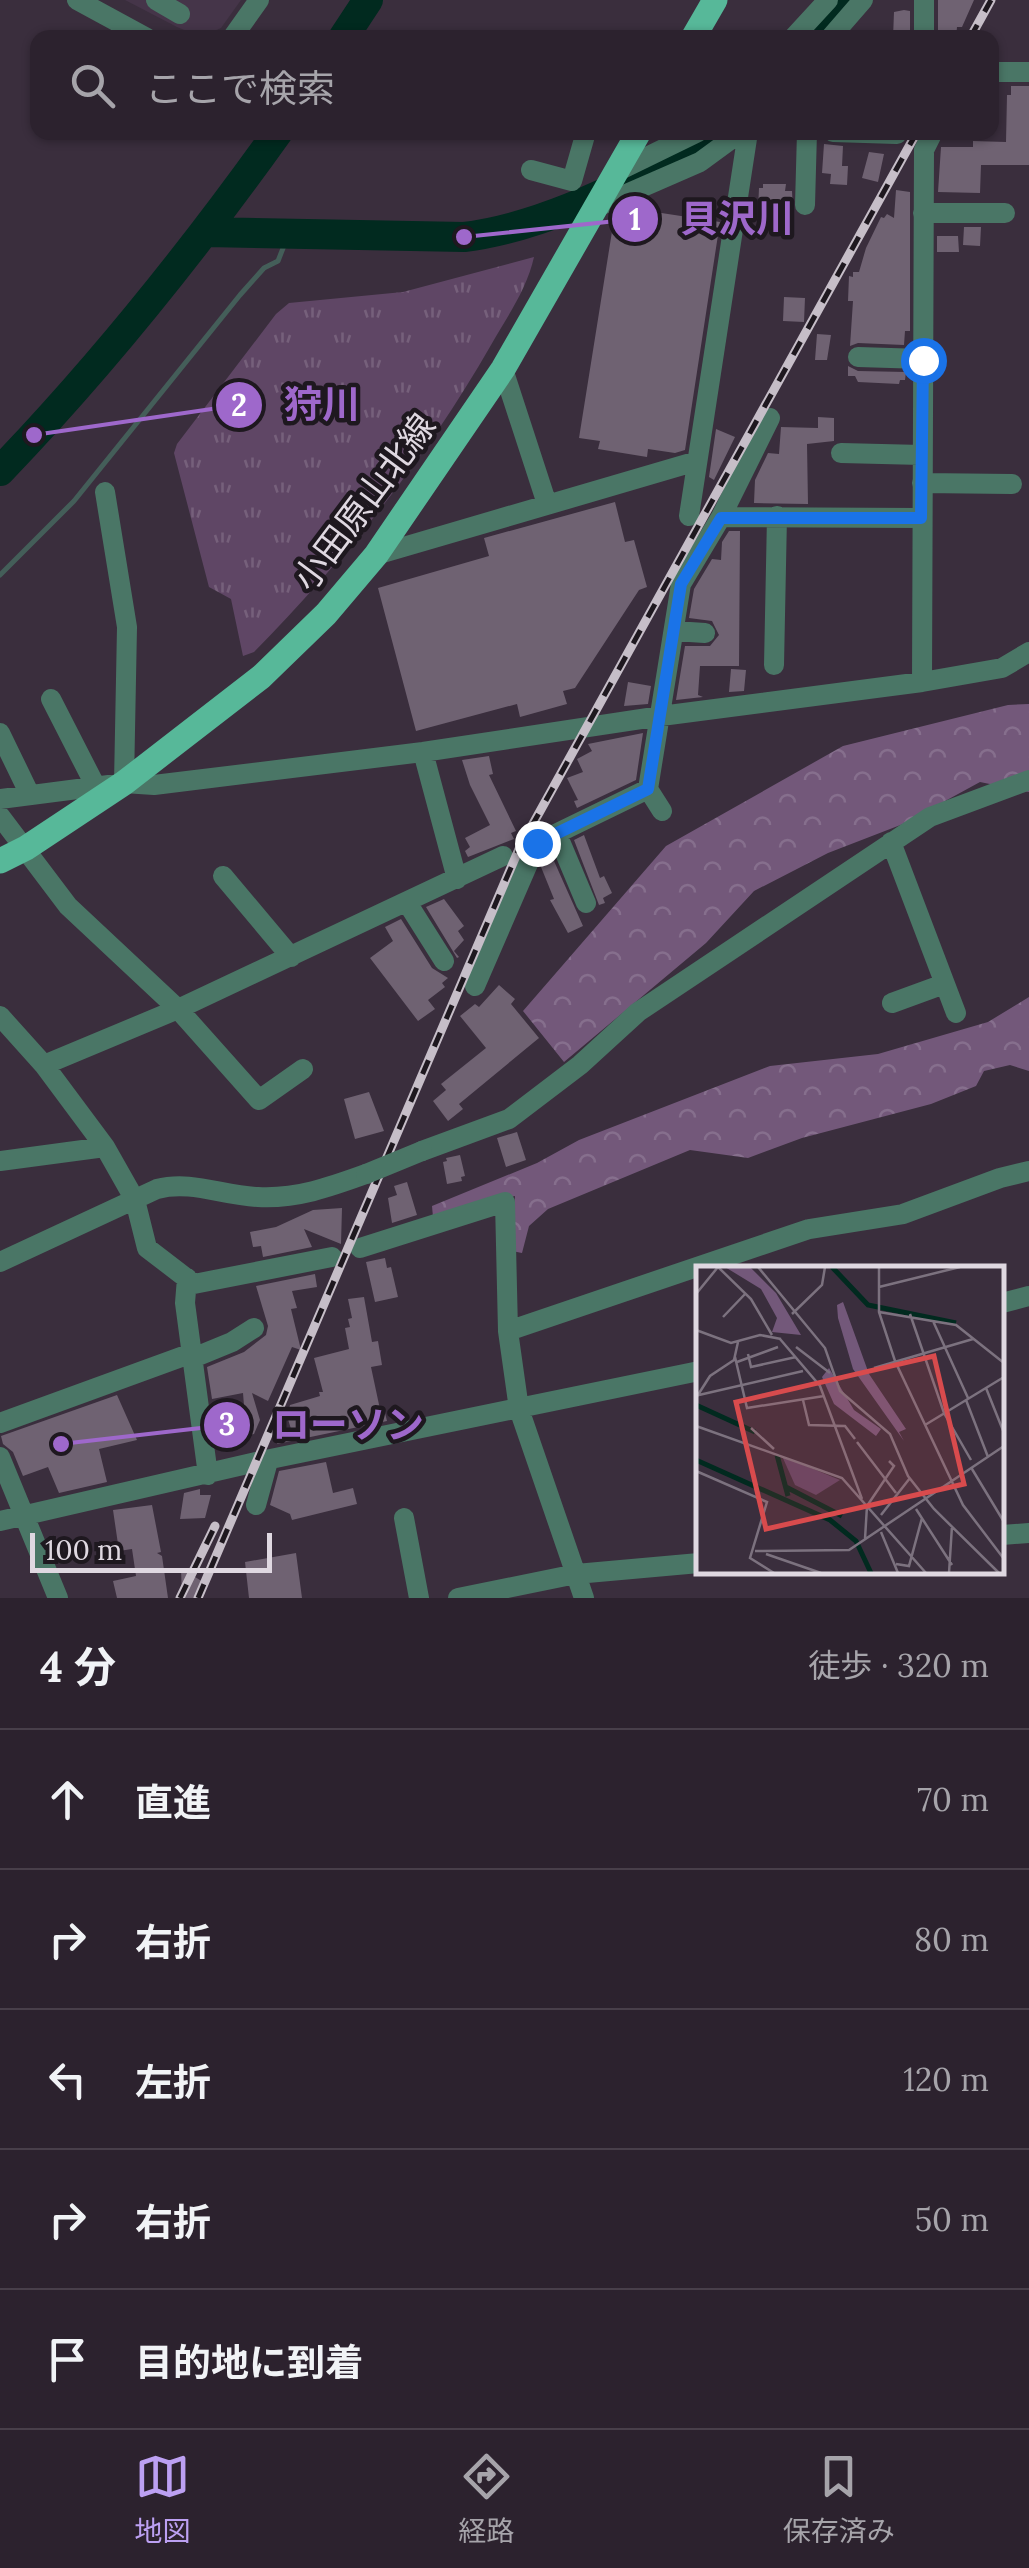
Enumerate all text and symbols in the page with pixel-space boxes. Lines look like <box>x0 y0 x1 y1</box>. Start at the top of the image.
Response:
search box <box>30 30 999 140</box>
icon: search <box>65 58 120 113</box>
text: ここで検索 <box>145 64 335 112</box>
callout: 貝沢川 <box>610 185 814 253</box>
text: 貝沢川 <box>680 194 794 242</box>
text: 1 <box>629 200 641 238</box>
route start <box>901 338 947 384</box>
callout: 狩川 <box>214 371 380 439</box>
text: 狩川 <box>284 380 360 428</box>
text: 2 <box>231 386 247 424</box>
street label: 小田原山北線 <box>283 405 445 599</box>
route end <box>515 821 561 867</box>
inset map <box>696 1266 1004 1573</box>
callout: ローソン <box>202 1391 444 1459</box>
text: ローソン <box>272 1400 424 1448</box>
text: 3 <box>219 1405 235 1443</box>
scale bar <box>30 1528 272 1572</box>
text: 100 m <box>45 1532 122 1568</box>
text: 4 分 <box>40 1640 116 1694</box>
text: 徒歩 · 320 m <box>808 1645 989 1686</box>
icon: ahead <box>40 1772 95 1827</box>
text: 直進 <box>135 1778 211 1826</box>
text: 70 m <box>917 1779 989 1820</box>
icon: right <box>40 1912 95 1967</box>
text: 右折 <box>135 1918 211 1966</box>
text: 80 m <box>914 1919 989 1960</box>
icon: left <box>40 2052 95 2107</box>
text: 左折 <box>135 2058 211 2106</box>
text: 120 m <box>903 2059 989 2100</box>
icon: right <box>40 2192 95 2247</box>
text: 右折 <box>135 2198 211 2246</box>
text: 50 m <box>915 2199 989 2240</box>
icon: arrive <box>40 2332 95 2387</box>
text: 目的地に到着 <box>135 2338 363 2386</box>
tab: 地図 <box>134 2449 190 2549</box>
tab: 経路 <box>458 2449 515 2549</box>
tab: 保存済み <box>783 2449 895 2549</box>

